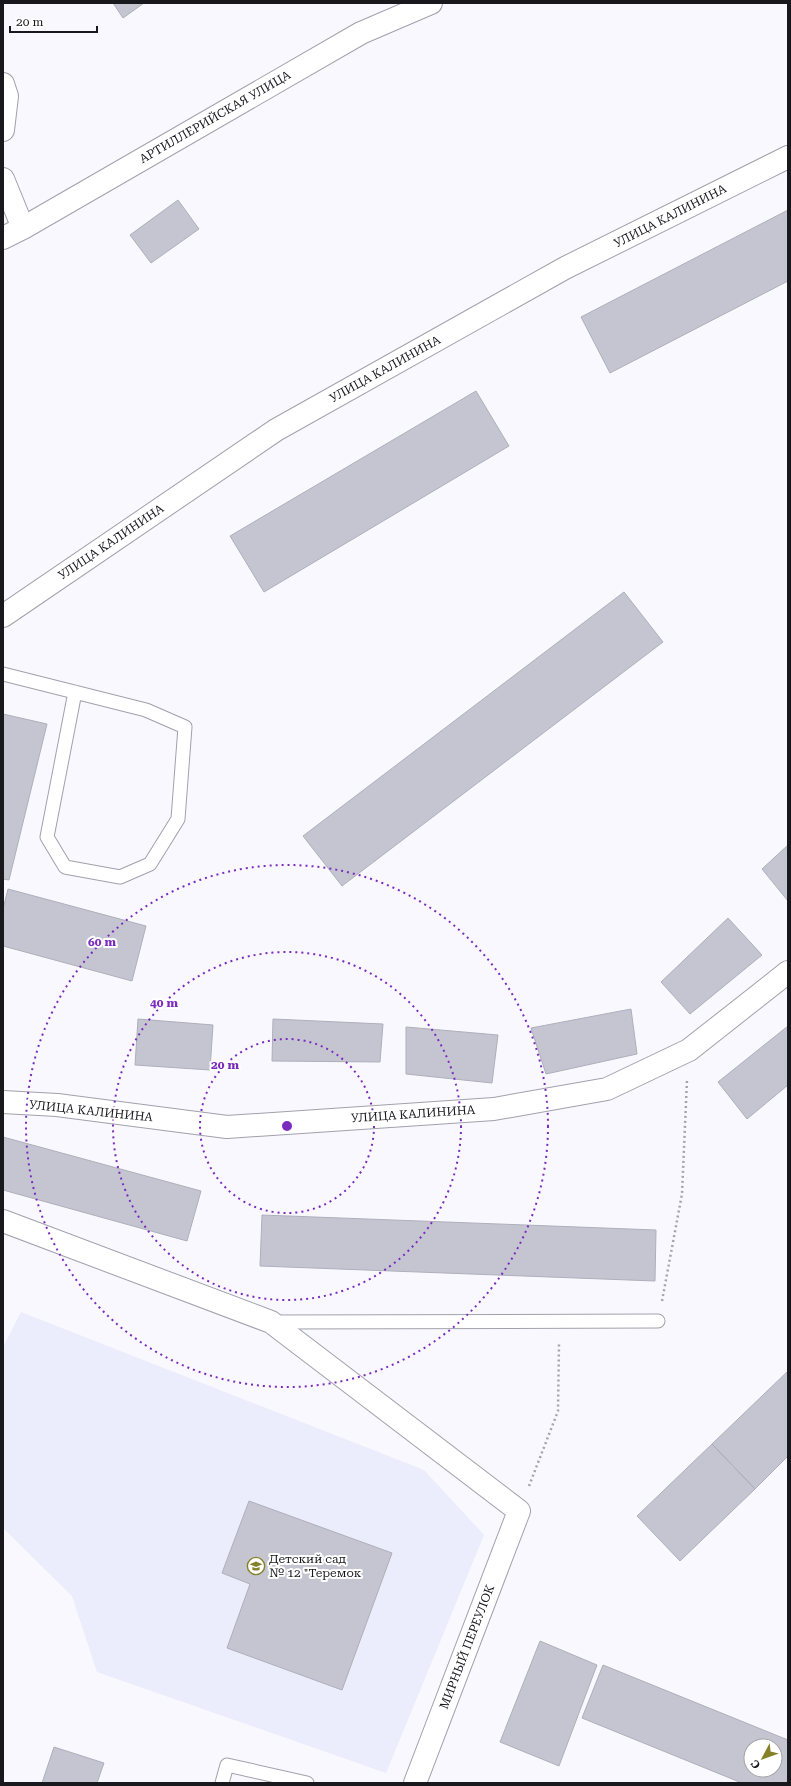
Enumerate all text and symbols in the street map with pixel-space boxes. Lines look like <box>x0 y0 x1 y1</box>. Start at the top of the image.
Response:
scale bar <box>10 8 97 34</box>
text: 20 m <box>16 15 43 29</box>
street label: АРТИЛЛЕРИЙСКАЯ УЛИЦА <box>137 68 294 166</box>
street label: УЛИЦА КАЛИНИНА <box>611 181 729 250</box>
street label: УЛИЦА КАЛИНИНА <box>327 332 443 405</box>
street label: УЛИЦА КАЛИНИНА <box>55 501 167 583</box>
text: 60 m <box>88 935 116 949</box>
text: 40 m <box>150 996 178 1010</box>
text: 20 m <box>211 1058 239 1072</box>
street label: УЛИЦА КАЛИНИНА <box>28 1098 154 1125</box>
street label: УЛИЦА КАЛИНИНА <box>350 1103 476 1125</box>
centre of rings <box>280 1119 294 1133</box>
place label: Детский сад № 12 "Теремок <box>269 1552 362 1580</box>
school or university icon: Детский сад № 12 "Теремок <box>246 1556 266 1576</box>
street label: МИРНЫЙ ПЕРЕУЛОК <box>437 1583 497 1711</box>
north arrow <box>743 1738 783 1778</box>
text: С <box>748 1757 763 1771</box>

